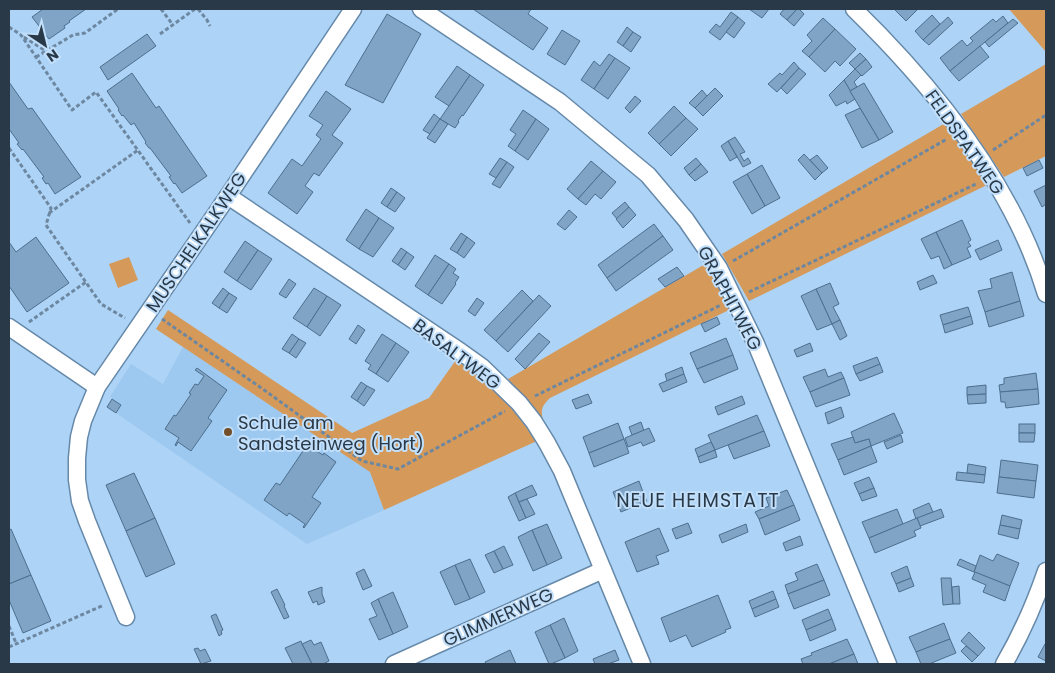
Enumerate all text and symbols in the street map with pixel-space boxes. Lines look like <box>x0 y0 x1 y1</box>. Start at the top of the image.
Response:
north arrow <box>20 20 70 70</box>
text: N <box>42 44 63 67</box>
street label: FELDSPATWEG <box>920 85 1010 199</box>
street label: MUSCHELKALKWEG <box>140 167 252 317</box>
street label: GRAPHITWEG <box>692 241 768 355</box>
street label: BASALTWEG <box>408 313 506 395</box>
place label: Schule am Sandsteinweg (Hort) <box>238 410 424 456</box>
marker: Schule am Sandsteinweg (Hort) <box>222 426 234 438</box>
district label: NEUE HEIMSTATT <box>616 487 780 514</box>
street label: GLIMMERWEG <box>439 582 557 652</box>

